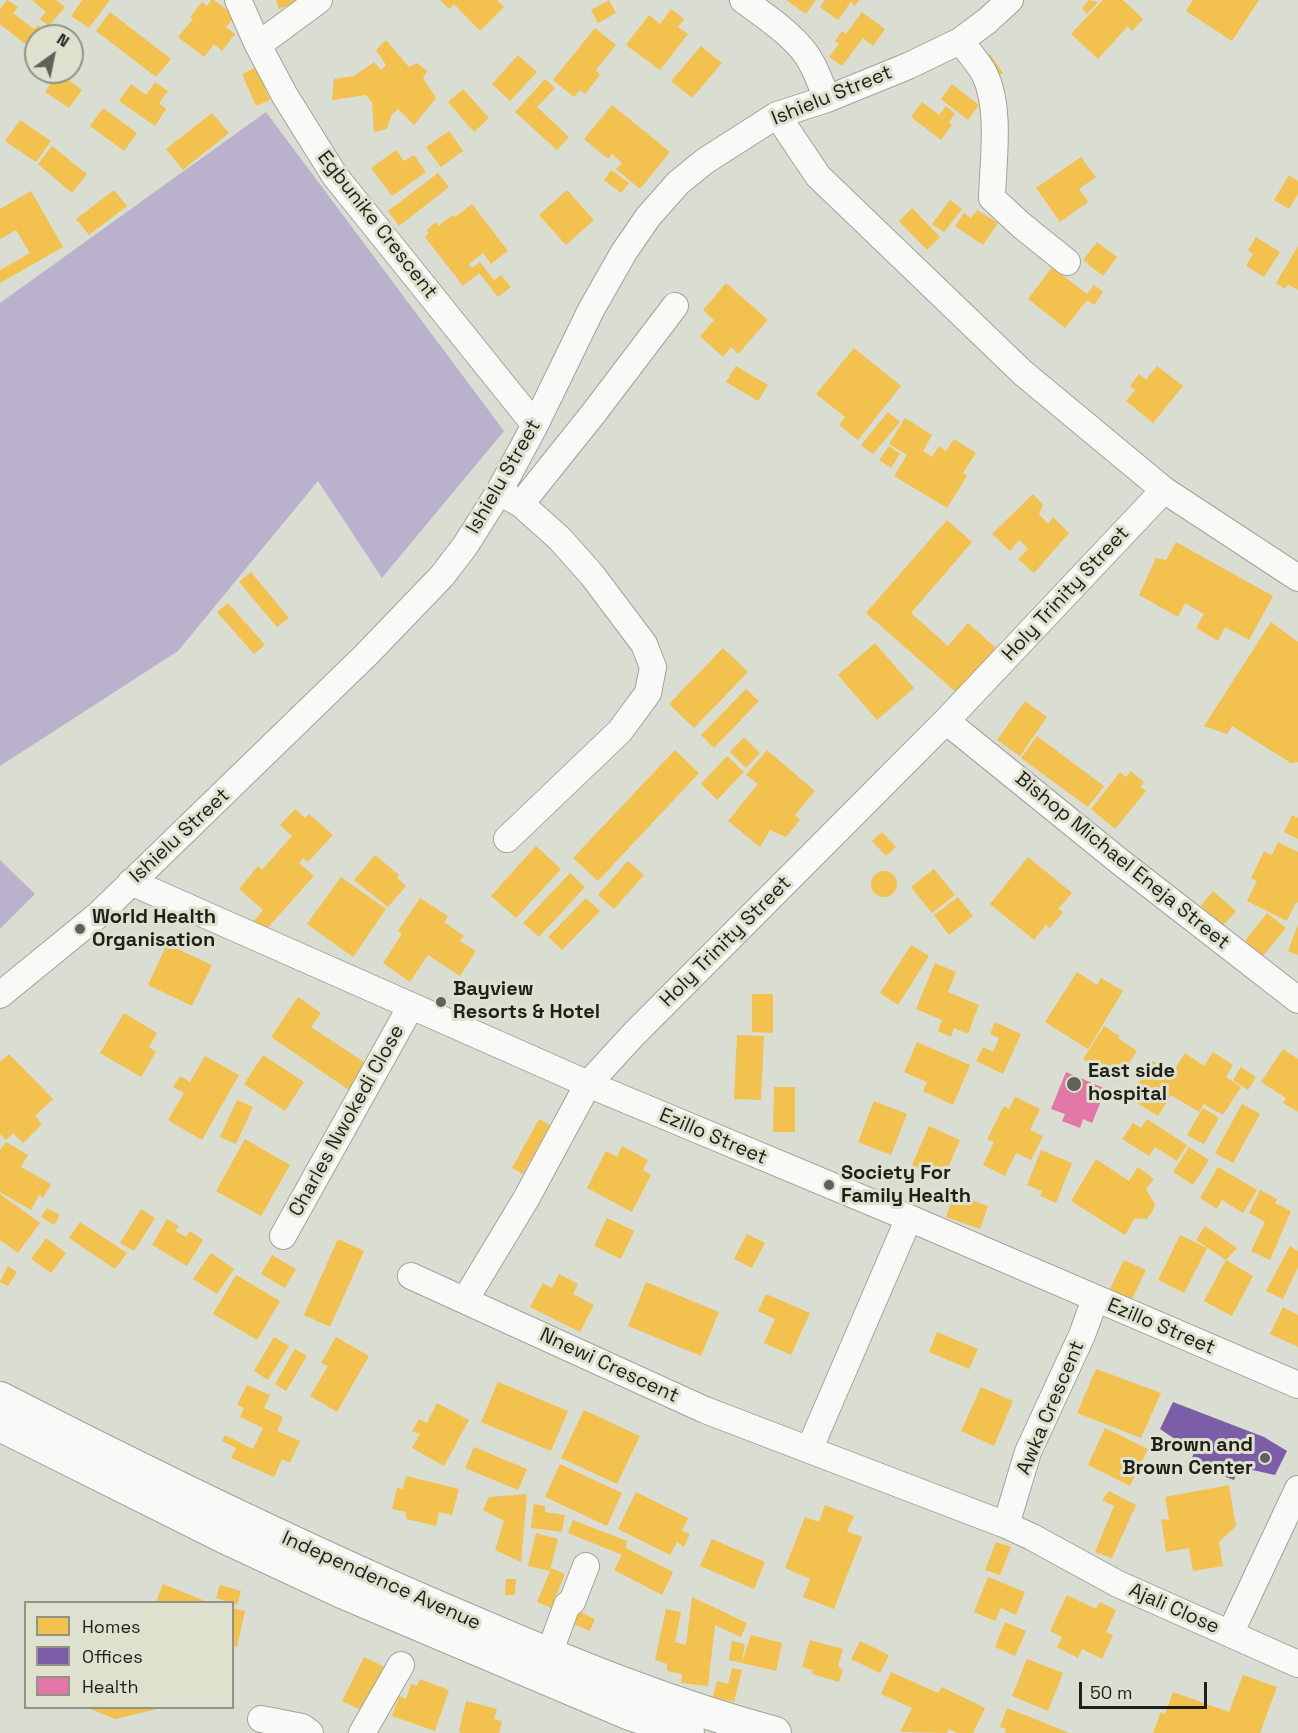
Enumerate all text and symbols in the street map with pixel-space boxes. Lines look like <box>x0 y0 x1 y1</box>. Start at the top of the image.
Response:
north arrow <box>24 24 84 84</box>
text: N <box>53 28 73 52</box>
street label: Ishielu Street <box>768 61 896 131</box>
street label: Egbunike Crescent <box>312 146 442 304</box>
street label: Ishielu Street <box>462 416 546 538</box>
street label: Holy Trinity Street <box>997 522 1135 666</box>
street label: Bishop Michael Eneja Street <box>1010 767 1234 955</box>
street label: Ishielu Street <box>125 784 235 888</box>
street label: Holy Trinity Street <box>656 872 796 1012</box>
place label: World Health Organisation <box>92 906 216 953</box>
marker: World Health Organisation <box>73 922 87 936</box>
place label: Bayview Resorts & Hotel <box>453 978 600 1025</box>
marker: Bayview Resorts & Hotel <box>434 995 448 1009</box>
street label: Charles Nwokedi Close <box>284 1021 410 1221</box>
place label: East side hospital <box>1088 1060 1175 1107</box>
marker: East side hospital <box>1065 1075 1083 1093</box>
street label: Ezillo Street <box>655 1103 771 1171</box>
place label: Society For Family Health <box>841 1162 971 1209</box>
marker: Society For Family Health <box>822 1178 836 1192</box>
street label: Ezillo Street <box>1103 1293 1219 1361</box>
street label: Nnewi Crescent <box>536 1323 682 1409</box>
street label: Awka Crescent <box>1012 1337 1090 1479</box>
place label: Brown and Brown Center <box>1122 1434 1253 1481</box>
marker: Brown and Brown Center <box>1258 1451 1272 1465</box>
street label: Independence Avenue <box>278 1526 484 1636</box>
street label: Ajali Close <box>1125 1578 1223 1640</box>
legend <box>24 1601 234 1709</box>
text: Homes <box>82 1615 141 1638</box>
text: Offices <box>82 1645 143 1668</box>
scale bar <box>1082 1670 1210 1708</box>
text: Health <box>82 1675 139 1698</box>
text: 50 m <box>1090 1681 1132 1704</box>

